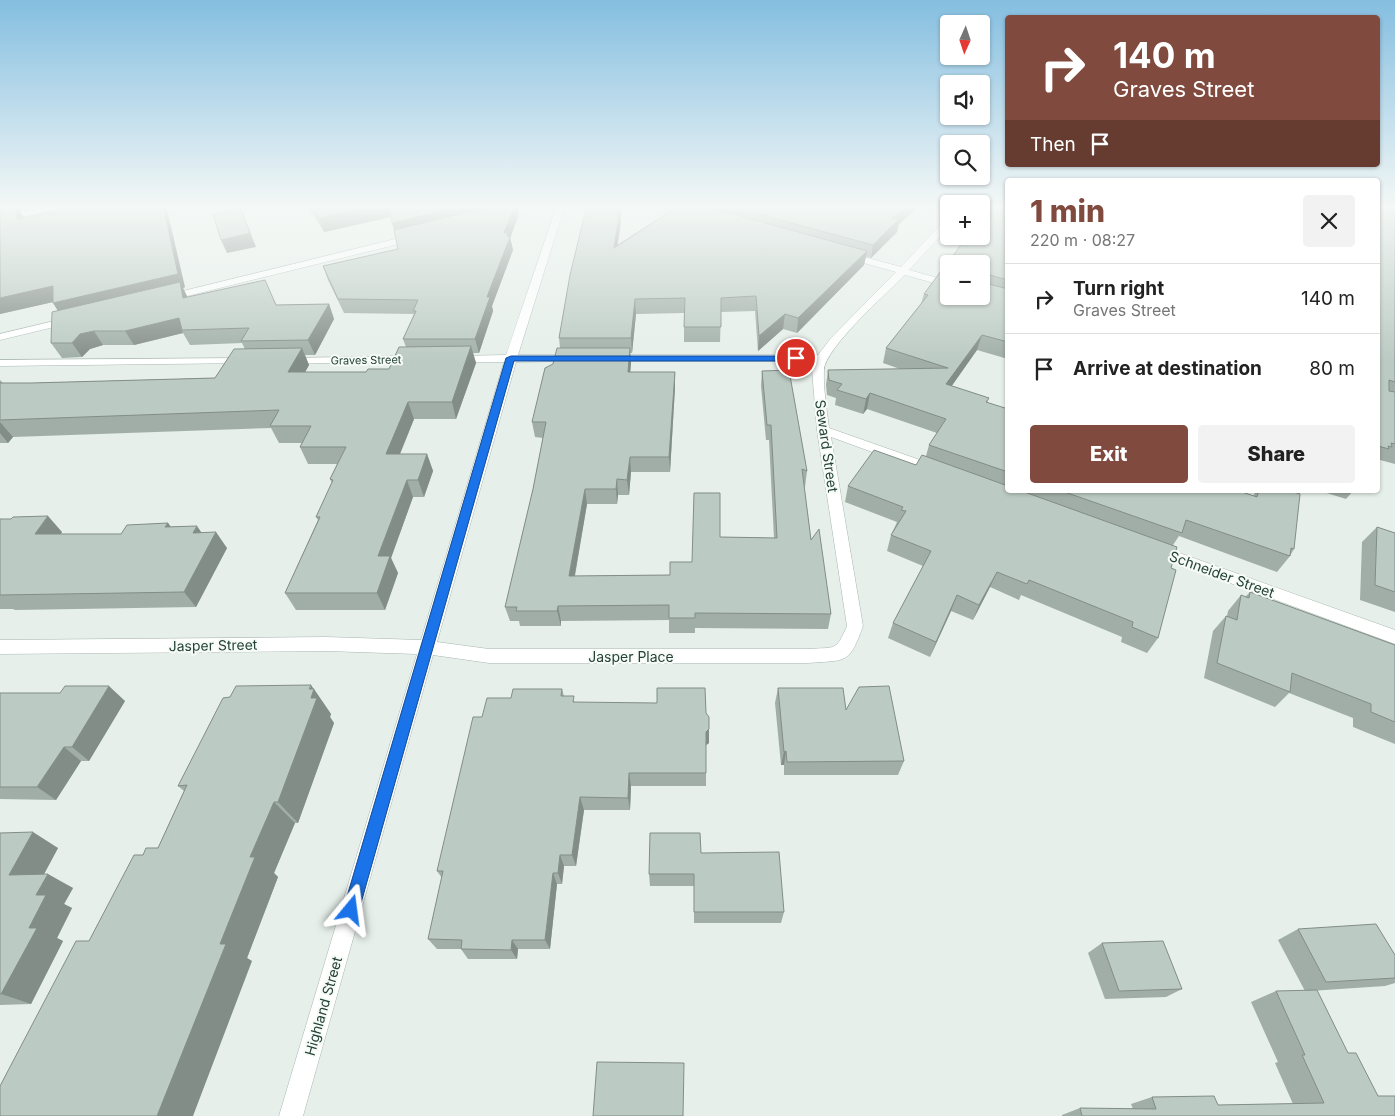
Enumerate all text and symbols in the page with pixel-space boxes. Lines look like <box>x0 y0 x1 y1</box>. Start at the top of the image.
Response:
north arrow <box>940 15 990 65</box>
map controls <box>940 15 990 305</box>
text: 140 m <box>1113 34 1216 76</box>
icon: right <box>1030 35 1095 100</box>
button: sound <box>940 75 990 125</box>
text: Graves Street <box>1113 76 1254 102</box>
icon: arrive <box>1086 130 1114 158</box>
text: Then <box>1030 133 1076 156</box>
button: search <box>940 135 990 185</box>
text: 1 min <box>1030 193 1105 229</box>
button: + <box>940 195 990 245</box>
button: close <box>1303 195 1355 247</box>
text: 220 m · 08:27 <box>1030 230 1135 250</box>
button: − <box>940 255 990 305</box>
text: Turn right <box>1073 277 1164 300</box>
icon: right <box>1030 285 1058 313</box>
text: 140 m <box>1301 287 1355 310</box>
text: Graves Street <box>1073 300 1176 320</box>
pin <box>775 337 817 379</box>
icon: arrive <box>782 344 810 372</box>
street label: Graves Street <box>331 352 402 368</box>
icon: arrive <box>1030 355 1058 383</box>
text: Arrive at destination <box>1073 357 1262 380</box>
text: 80 m <box>1309 357 1355 380</box>
street label: Seward Street <box>812 399 842 494</box>
button: Exit <box>1030 425 1188 483</box>
button: Share <box>1198 425 1355 483</box>
street label: Schneider Street <box>1167 547 1277 601</box>
street label: Jasper Street <box>169 636 258 654</box>
street label: Jasper Place <box>588 648 674 665</box>
position arrow <box>324 883 376 935</box>
street label: Highland Street <box>301 954 345 1057</box>

